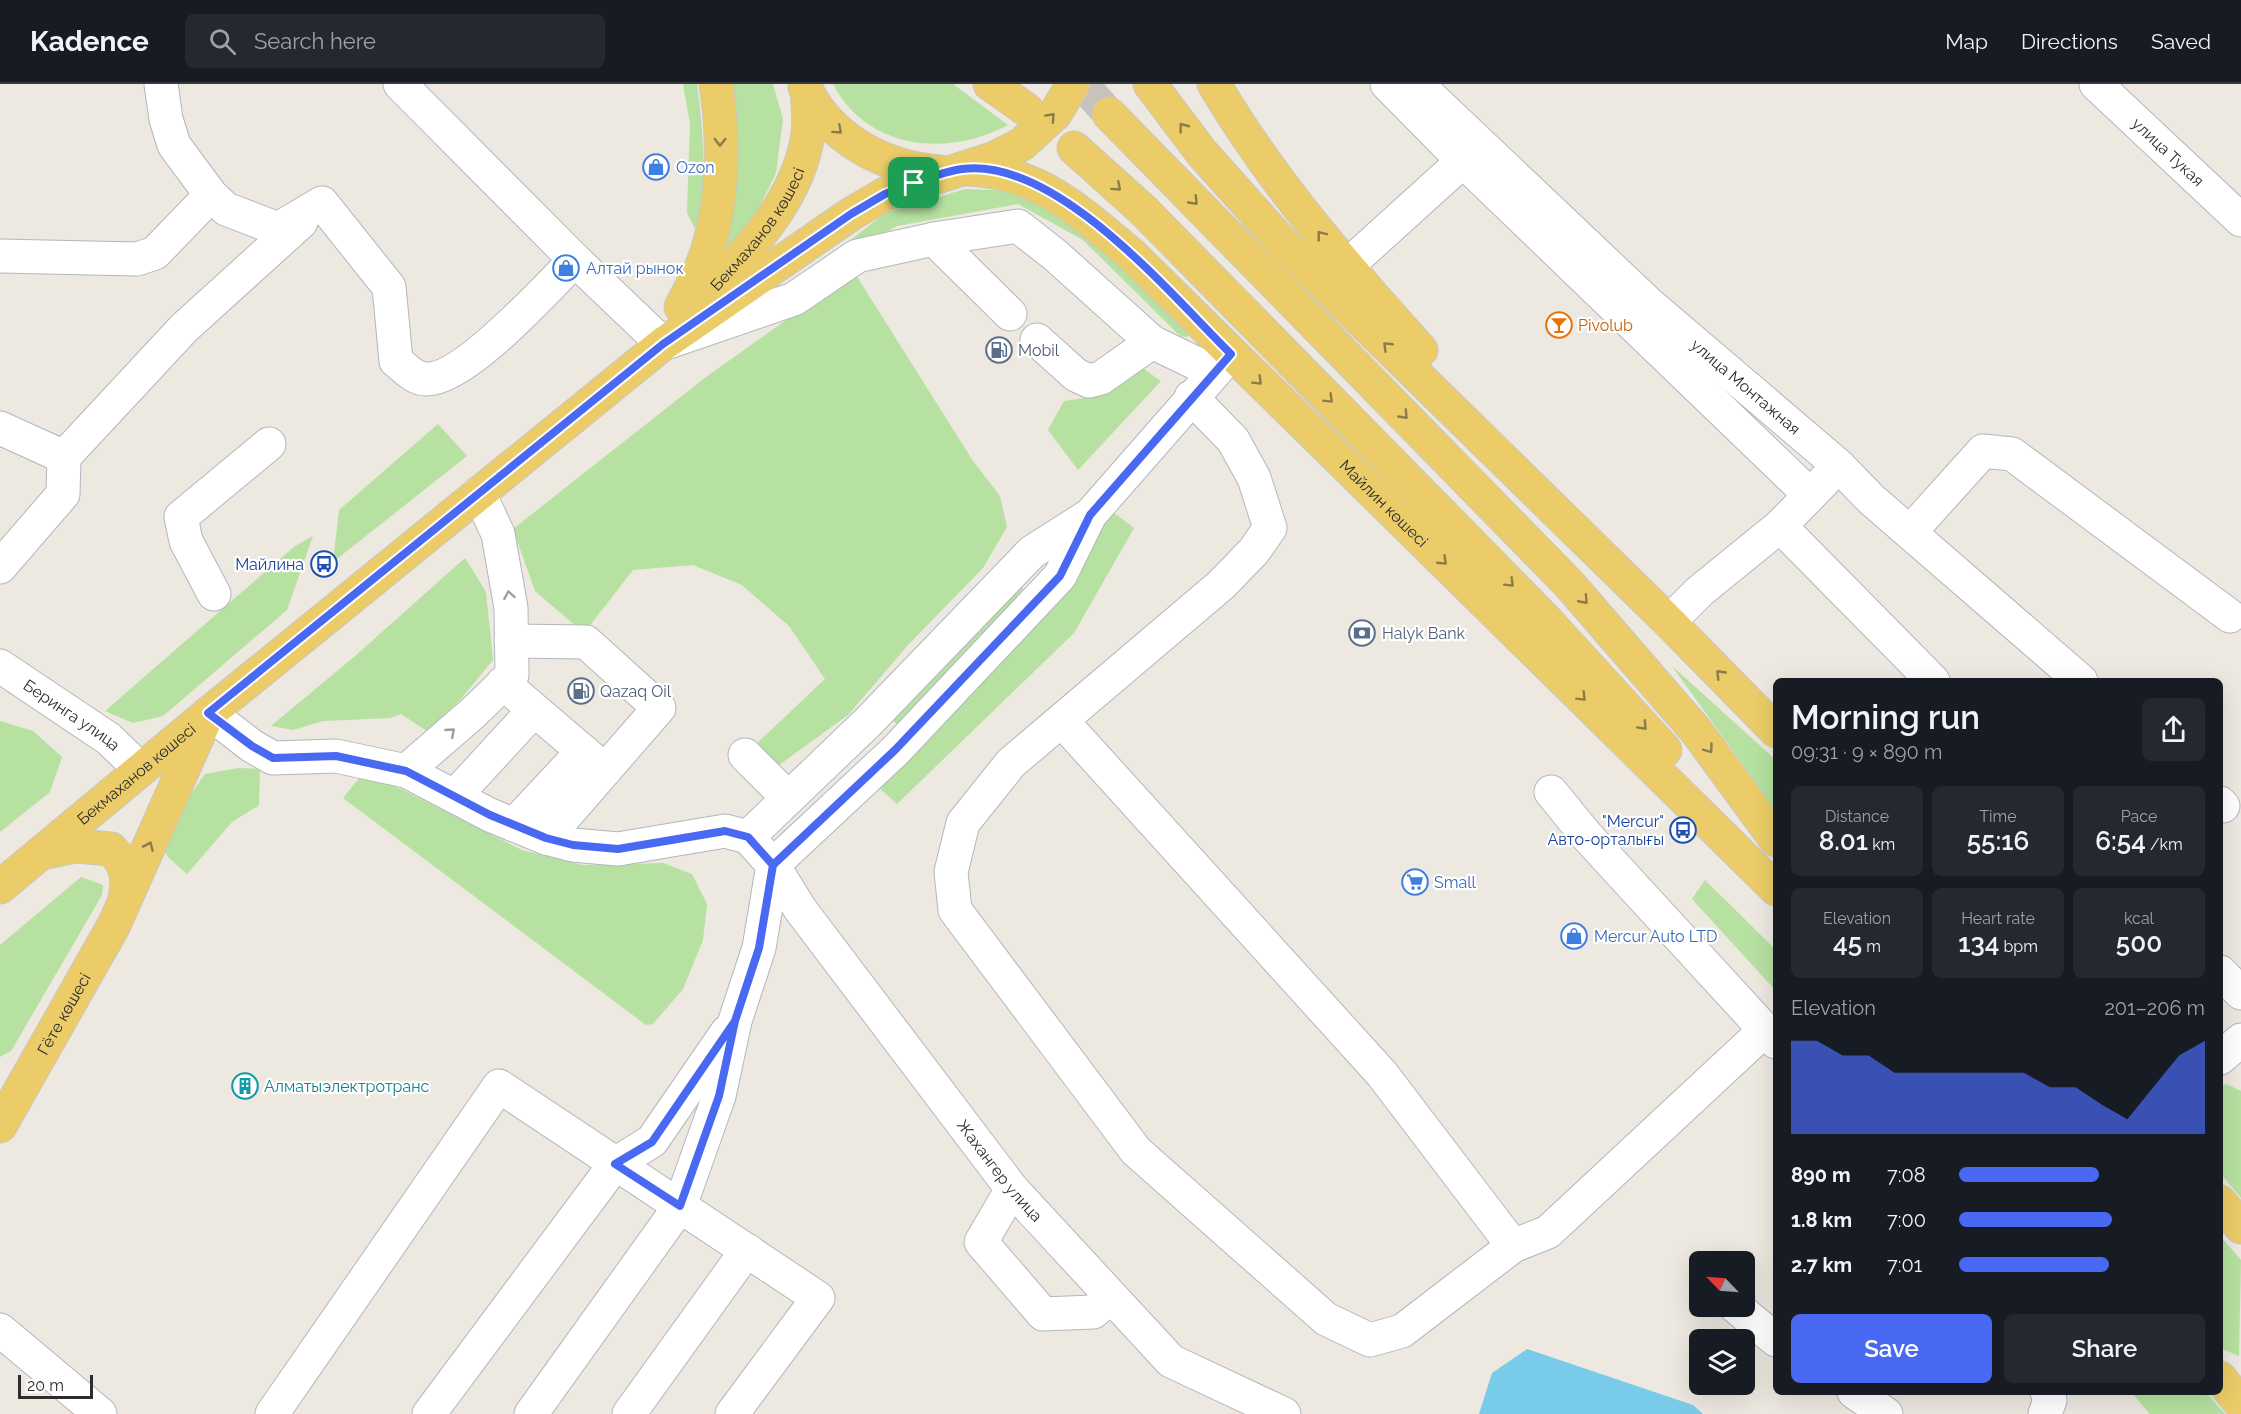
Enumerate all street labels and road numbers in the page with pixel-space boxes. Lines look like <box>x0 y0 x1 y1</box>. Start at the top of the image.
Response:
street label: улица Тукая <box>2128 114 2208 190</box>
street label: Бекмаханов көшесі <box>706 165 808 294</box>
street label: улица Монтажная <box>1687 335 1804 438</box>
street label: Майлин көшесі <box>1336 456 1432 551</box>
street label: Беринга улица <box>20 675 124 754</box>
street label: Бекмаханов көшесі <box>73 719 199 828</box>
street label: Гёте көшесі <box>33 970 94 1058</box>
street label: Жахангер улица <box>953 1116 1047 1225</box>

